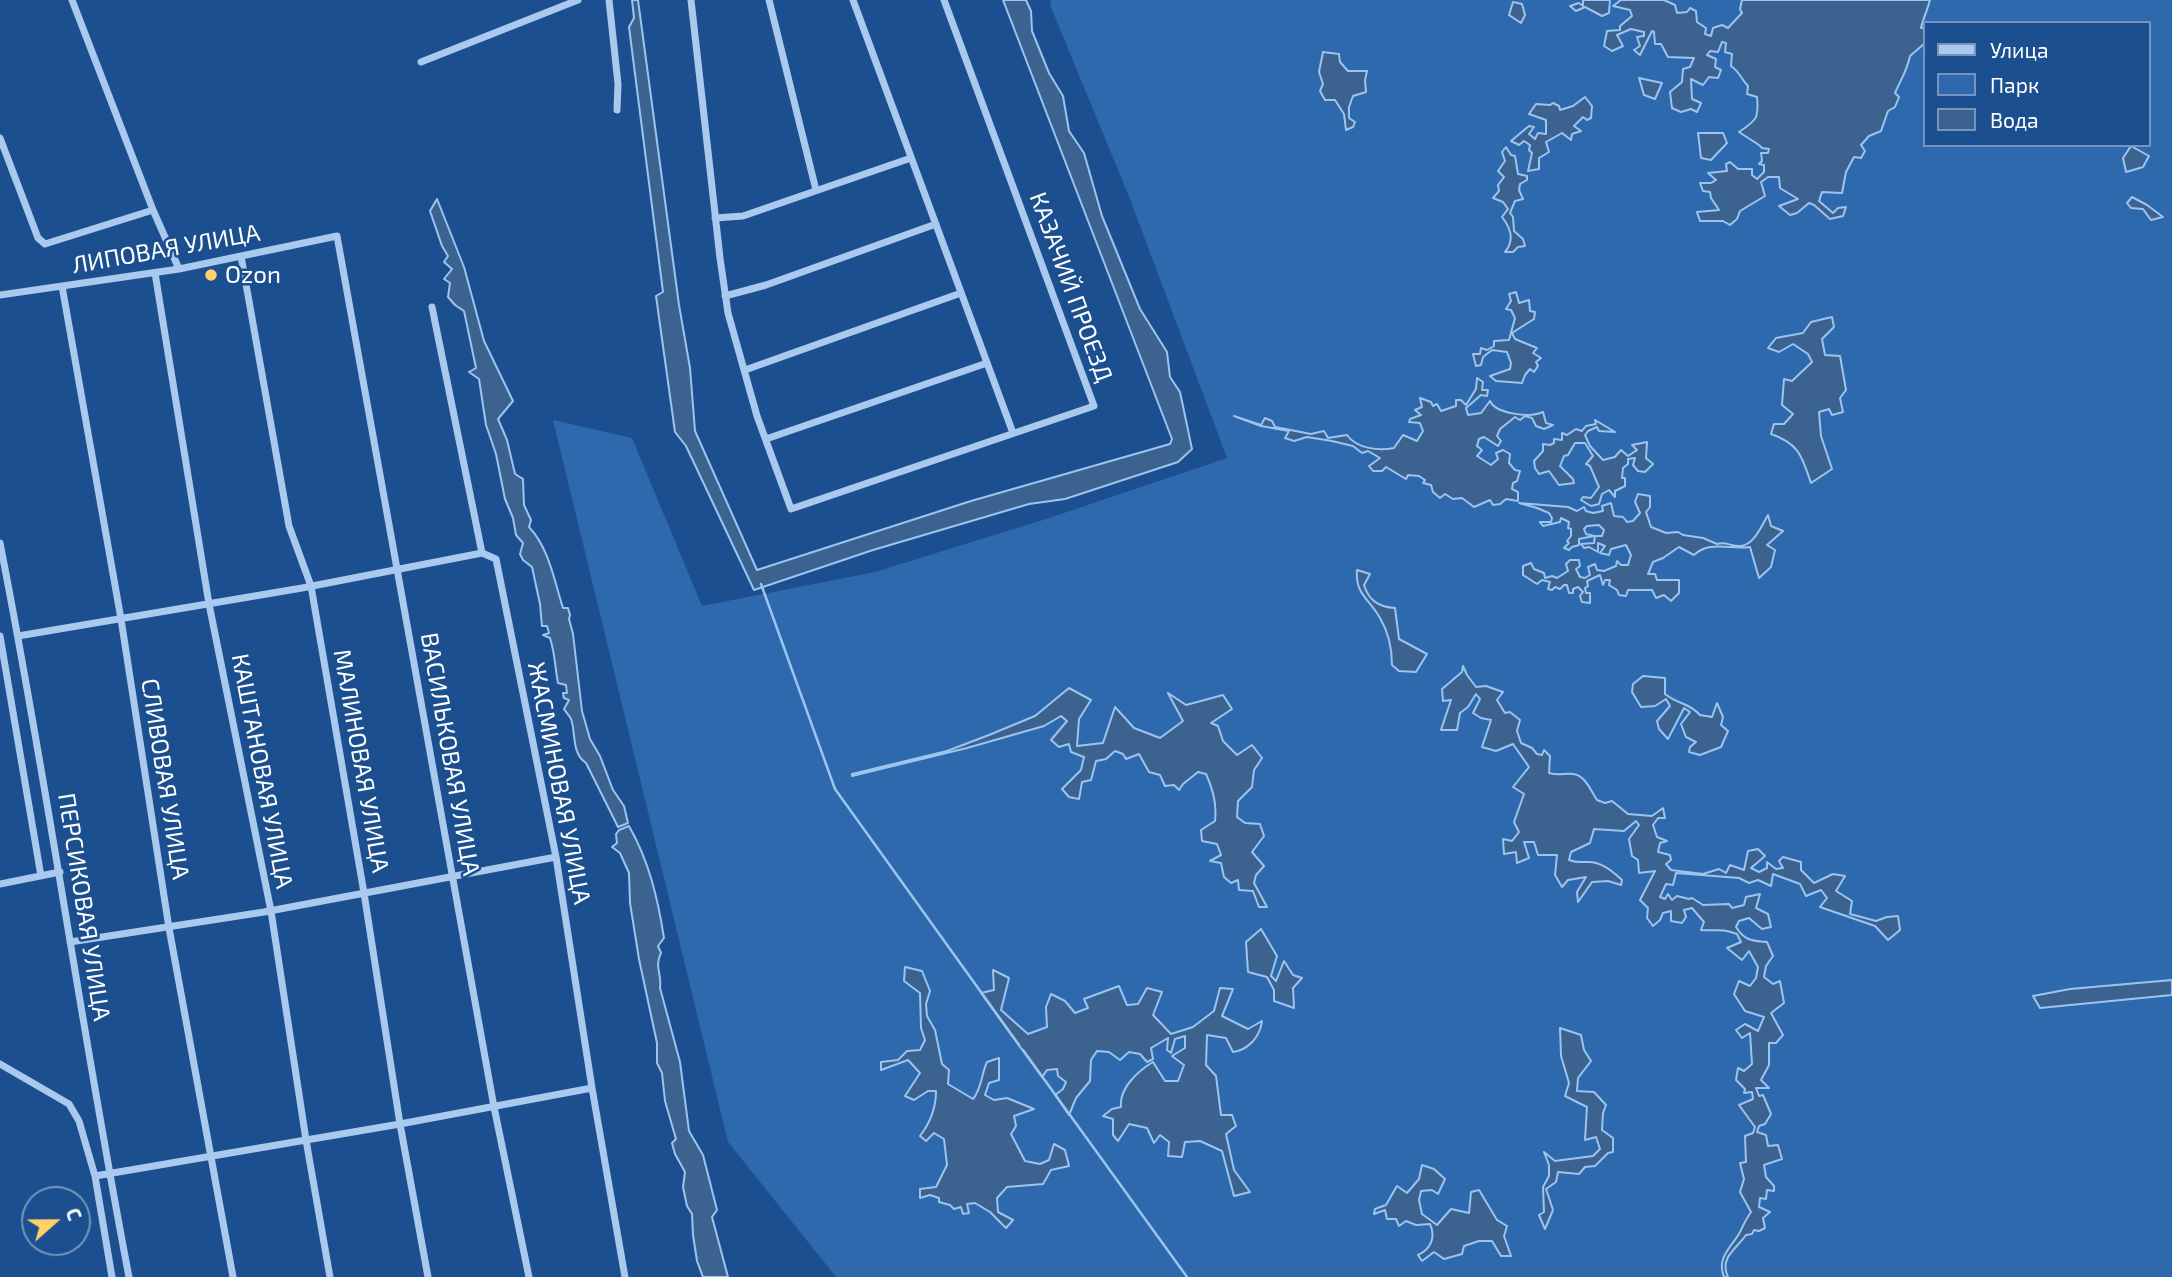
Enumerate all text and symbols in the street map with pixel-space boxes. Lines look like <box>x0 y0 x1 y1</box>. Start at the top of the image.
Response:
legend <box>1924 21 2151 147</box>
text: Улица <box>1990 37 2049 62</box>
text: Парк <box>1990 72 2039 97</box>
text: Вода <box>1990 107 2039 132</box>
street label: КАЗАЧИЙ ПРОЕЗД <box>1023 188 1119 386</box>
street label: ЛИПОВАЯ УЛИЦА <box>70 218 262 280</box>
place label: Ozon <box>225 261 281 289</box>
marker: Ozon <box>203 267 219 283</box>
street label: ВАСИЛЬКОВАЯ УЛИЦА <box>414 630 486 878</box>
street label: МАЛИНОВАЯ УЛИЦА <box>327 647 395 875</box>
street label: КАШТАНОВАЯ УЛИЦА <box>225 651 299 891</box>
street label: ЖАСМИНОВАЯ УЛИЦА <box>521 659 597 907</box>
street label: СЛИВОВАЯ УЛИЦА <box>135 677 195 881</box>
street label: ПЕРСИКОВАЯ УЛИЦА <box>52 791 116 1023</box>
north arrow <box>21 1186 91 1256</box>
text: С <box>61 1205 87 1223</box>

